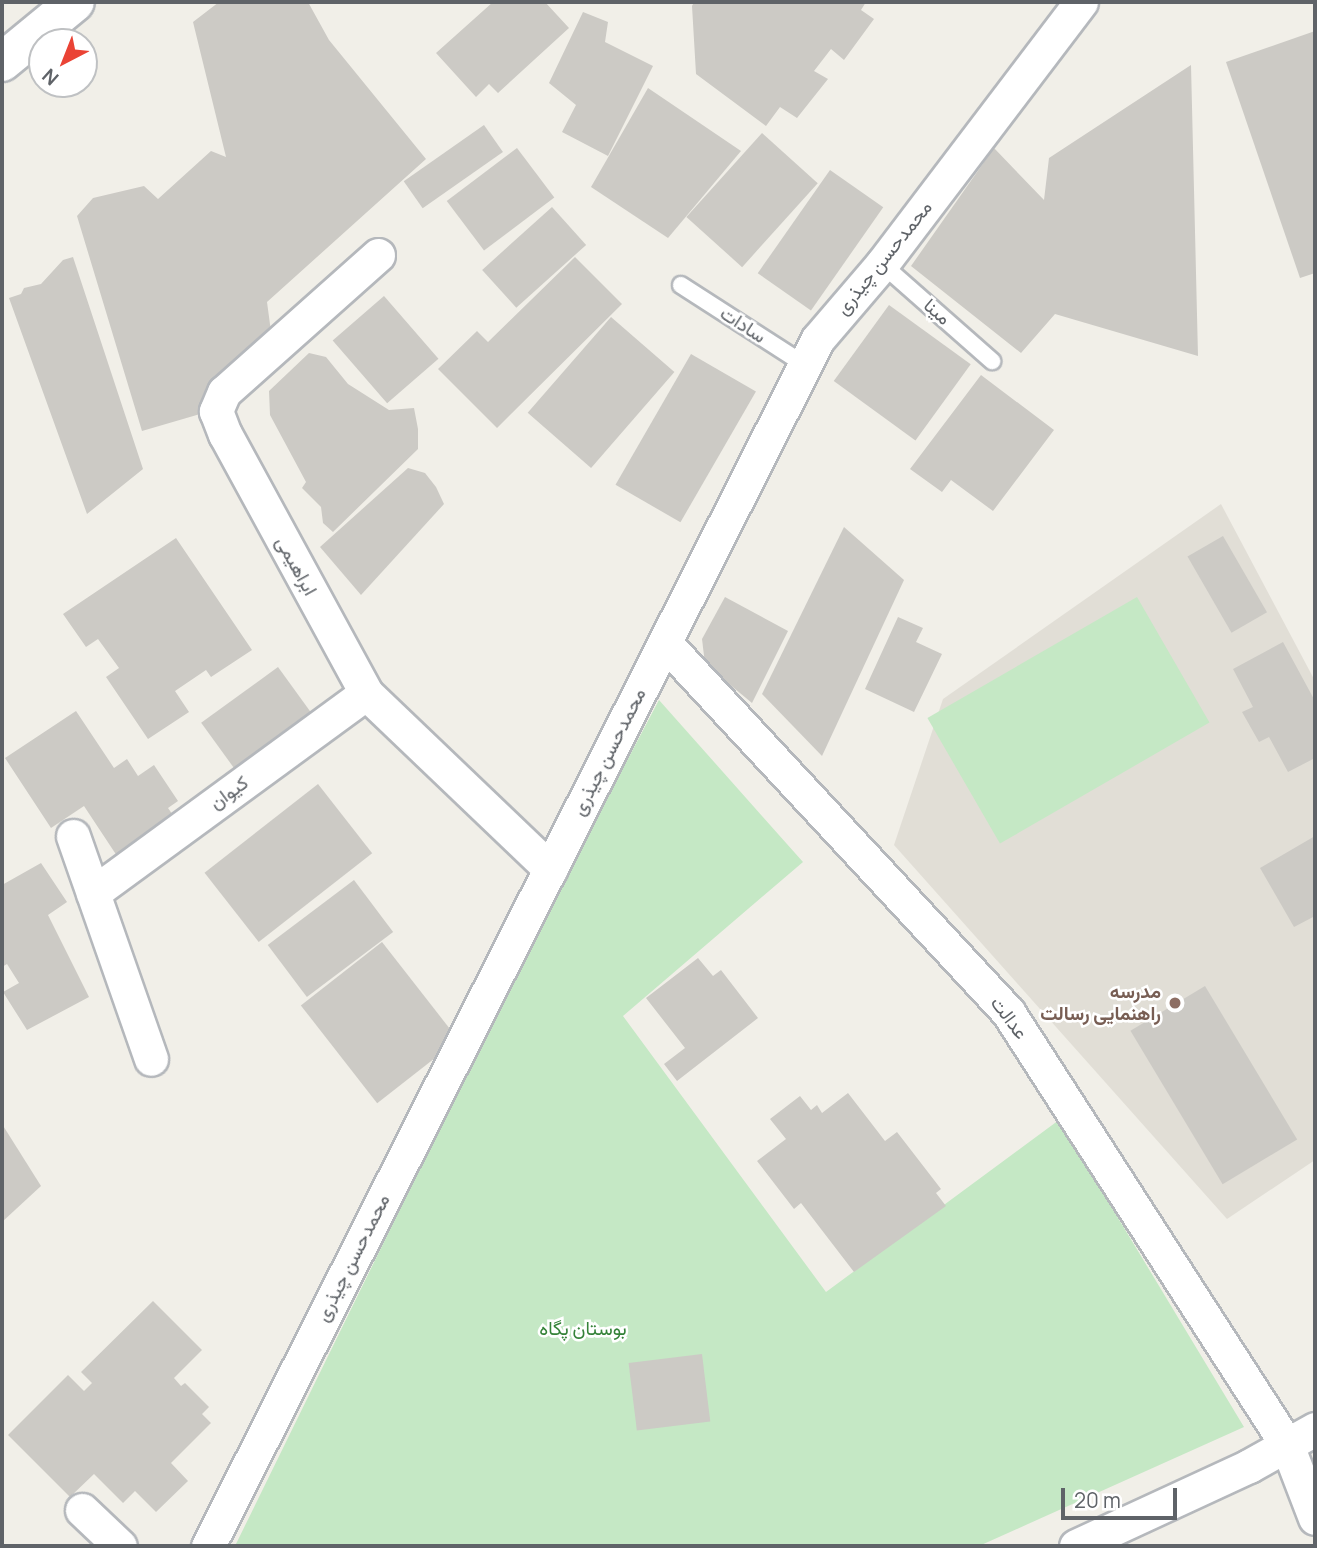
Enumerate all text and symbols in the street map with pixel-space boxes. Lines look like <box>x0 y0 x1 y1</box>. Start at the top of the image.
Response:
north arrow <box>28 28 98 98</box>
text: N <box>37 63 64 91</box>
street label: محمدحسن چیذری <box>831 196 937 320</box>
street label: مینا <box>919 294 955 330</box>
street label: سادات <box>716 302 770 348</box>
street label: ابراهیمی <box>271 532 321 600</box>
street label: محمدحسن چیذری <box>567 684 651 820</box>
street label: کیوان <box>205 771 253 815</box>
place label: مدرسه راهنمایی رسالت <box>1040 981 1161 1025</box>
street label: عدالت <box>986 992 1032 1044</box>
marker: مدرسه راهنمایی رسالت <box>1167 995 1183 1011</box>
street label: محمدحسن چیذری <box>311 1190 395 1326</box>
park label: بوستان پگاه <box>539 1318 627 1340</box>
scale bar <box>1065 1474 1180 1518</box>
text: 20 m <box>1074 1486 1121 1514</box>

